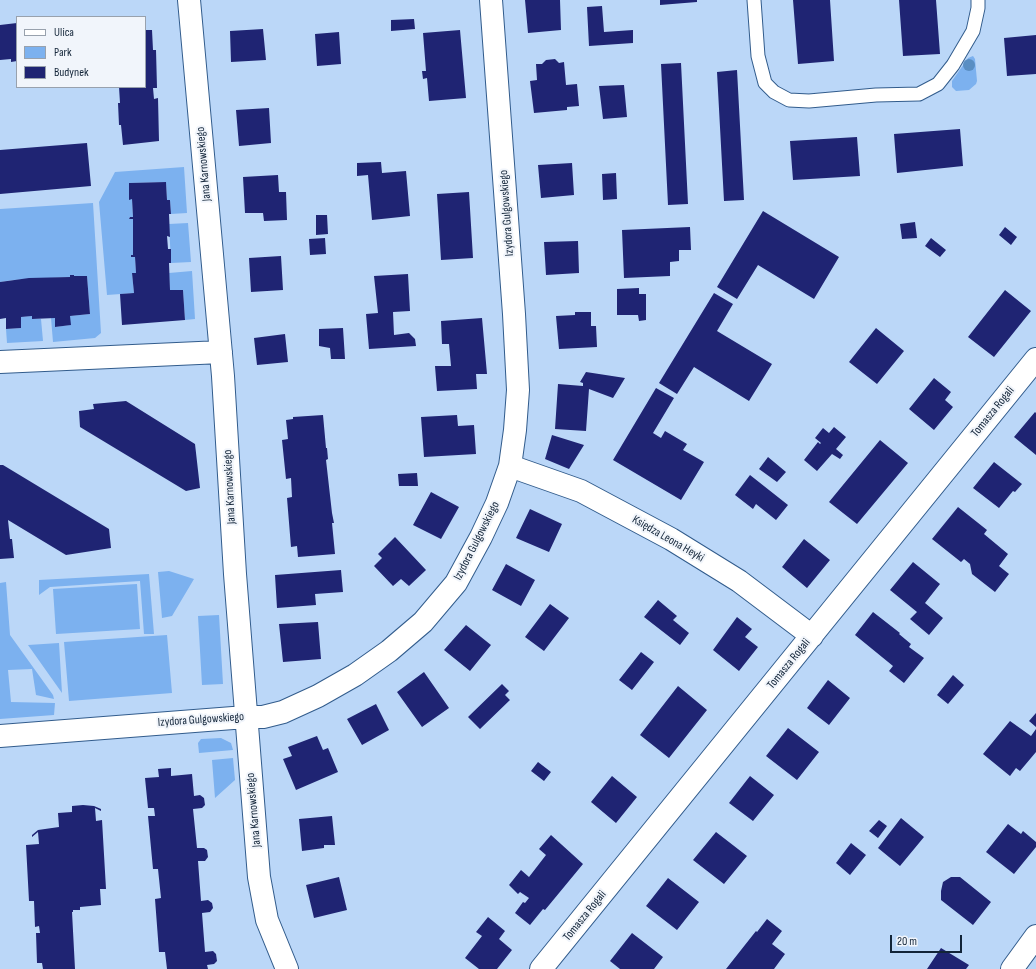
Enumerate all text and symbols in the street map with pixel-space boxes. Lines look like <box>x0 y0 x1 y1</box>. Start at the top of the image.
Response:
legend <box>16 16 146 88</box>
text: Ulica <box>54 25 74 40</box>
text: Park <box>54 45 72 60</box>
text: Budynek <box>54 65 89 80</box>
street label: Jana Karnowskiego <box>194 126 214 202</box>
street label: Izydora Gulgowskiego <box>497 169 517 257</box>
street label: Tomasza Rogali <box>968 384 1018 440</box>
street label: Jana Karnowskiego <box>221 449 239 525</box>
street label: Izydora Gulgowskiego <box>451 499 503 583</box>
street label: Księdza Leona Heyki <box>630 513 706 565</box>
street label: Tomasza Rogali <box>764 636 814 692</box>
street label: Izydora Gulgowskiego <box>157 710 245 730</box>
street label: Jana Karnowskiego <box>244 772 264 848</box>
street label: Tomasza Rogali <box>560 888 610 944</box>
scale bar <box>892 927 964 953</box>
text: 20 m <box>897 934 917 949</box>

